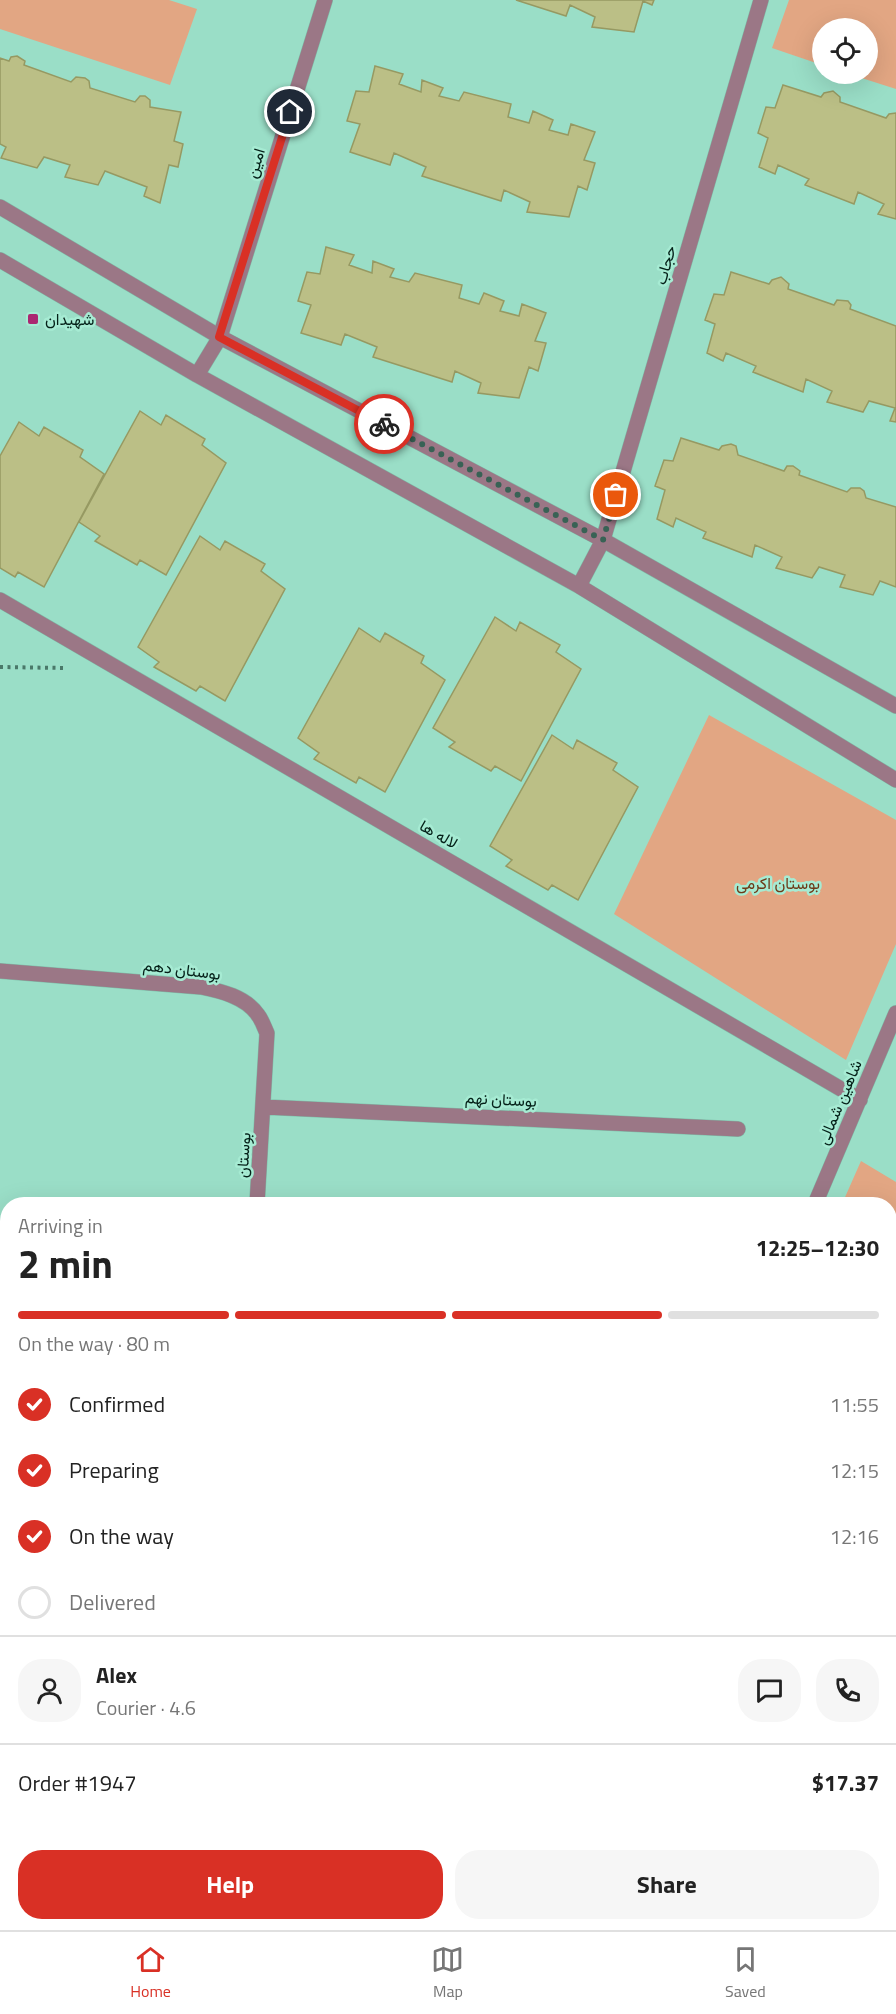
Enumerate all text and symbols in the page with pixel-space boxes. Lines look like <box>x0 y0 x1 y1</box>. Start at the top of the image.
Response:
map controls <box>812 18 878 84</box>
button: locate <box>812 18 878 84</box>
pin <box>264 86 315 137</box>
icon: home <box>273 95 306 128</box>
street label: امین <box>239 145 271 181</box>
street label: حجاب <box>648 242 682 287</box>
place label: شهیدان <box>45 307 94 331</box>
marker: شهیدان <box>26 312 40 326</box>
courier <box>354 394 414 454</box>
icon: bike <box>368 408 401 441</box>
pin <box>590 469 641 520</box>
icon: bag <box>599 478 632 511</box>
street label: لاله ها <box>415 813 463 855</box>
park label: بوستان اکرمی <box>736 871 820 895</box>
street label: بوستان دهم <box>142 952 222 986</box>
street label: شاهین شمالی <box>810 1056 868 1148</box>
street label: بوستان نهم <box>465 1085 537 1113</box>
street label: بوستان <box>229 1131 257 1179</box>
text: Arriving in <box>18 1210 103 1241</box>
text: 12:25–12:30 <box>756 1231 879 1265</box>
text: 2 min <box>18 1234 113 1293</box>
text: On the way · 80 m <box>18 1328 170 1359</box>
text: Confirmed <box>69 1387 165 1421</box>
icon: check <box>18 1388 51 1421</box>
text: 11:55 <box>830 1389 879 1420</box>
text: Preparing <box>69 1453 159 1487</box>
icon: check <box>18 1454 51 1487</box>
text: 12:15 <box>830 1455 879 1486</box>
text: On the way <box>69 1519 174 1553</box>
icon: check <box>18 1520 51 1553</box>
text: 12:16 <box>830 1521 879 1552</box>
text: Delivered <box>69 1585 156 1619</box>
text: Alex <box>96 1658 137 1692</box>
button: person <box>18 1659 81 1722</box>
button: chat <box>738 1659 801 1722</box>
button: phone <box>816 1659 879 1722</box>
text: Courier · 4.6 <box>96 1692 196 1723</box>
text: Order #1947 <box>18 1766 137 1800</box>
text: $17.37 <box>812 1766 879 1800</box>
button: Help <box>18 1850 443 1919</box>
button: Share <box>455 1850 879 1919</box>
tab: Home <box>130 1943 171 2003</box>
tab: Map <box>431 1943 464 2003</box>
tab: Saved <box>725 1943 766 2003</box>

